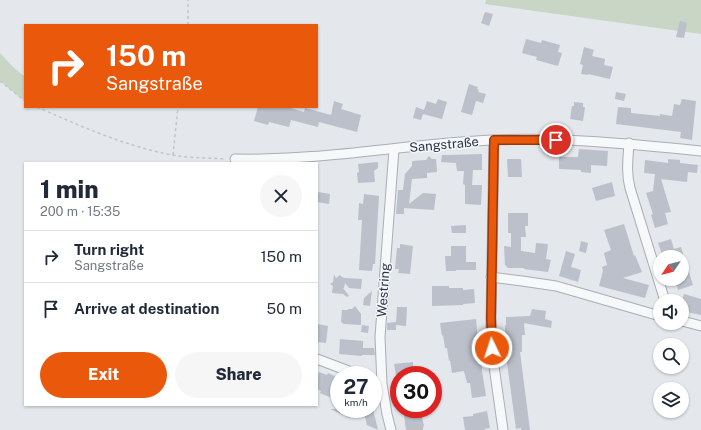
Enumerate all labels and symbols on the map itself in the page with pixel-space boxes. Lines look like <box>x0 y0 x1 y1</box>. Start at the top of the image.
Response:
pin <box>539 123 573 157</box>
street label: Sangstraße <box>409 134 479 155</box>
north arrow <box>653 250 689 286</box>
street label: Westring <box>374 262 393 318</box>
position arrow <box>471 327 513 369</box>
speed limit sign: 30 <box>390 366 442 418</box>

